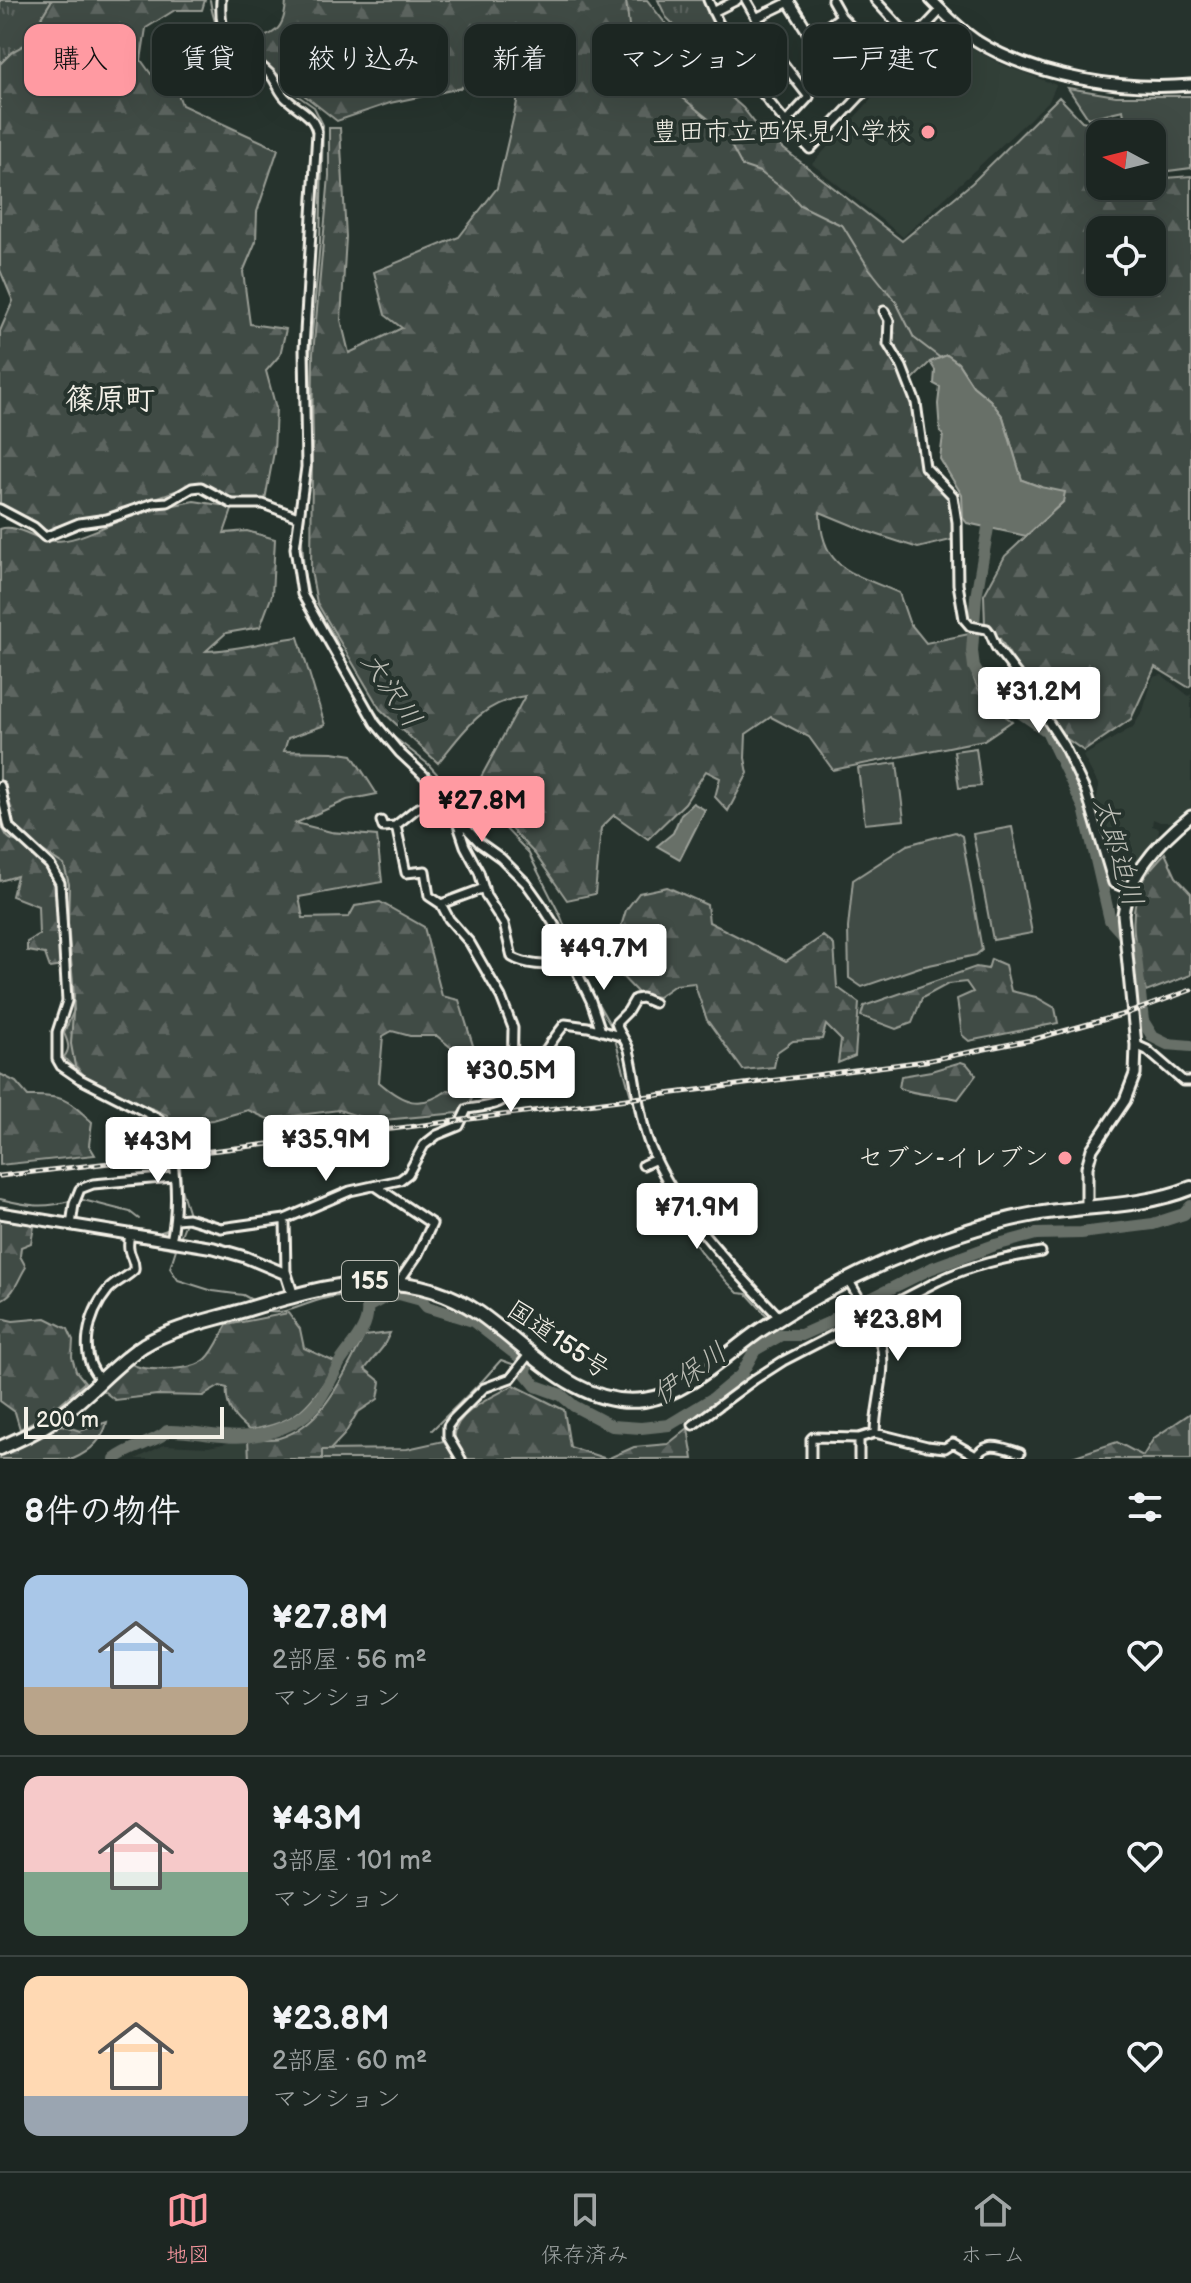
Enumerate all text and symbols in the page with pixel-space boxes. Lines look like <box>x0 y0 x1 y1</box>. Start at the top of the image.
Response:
chip: 購入 <box>24 24 136 96</box>
chip: 賃貸 <box>152 24 264 96</box>
chip: 絞り込み <box>280 24 448 96</box>
chip: 新着 <box>464 24 576 96</box>
chip: マンション <box>592 24 787 96</box>
chip: 一戸建て <box>803 24 971 96</box>
place label: 豊田市立西保見小学校 <box>652 117 912 148</box>
north arrow <box>1086 120 1166 200</box>
map controls <box>1086 120 1166 296</box>
marker: 豊田市立西保見小学校 <box>919 123 937 141</box>
button: locate <box>1086 216 1166 296</box>
district label: 篠原町 <box>65 382 155 418</box>
water label: 大沢川 <box>354 646 428 734</box>
pin: ¥31.2M <box>974 667 1104 735</box>
text: ¥31.2M <box>996 677 1082 708</box>
pin: ¥27.8M <box>417 776 547 844</box>
text: ¥27.8M <box>438 786 527 817</box>
water label: 太郎迫川 <box>1087 794 1149 910</box>
pin: ¥49.7M <box>539 924 669 992</box>
text: ¥49.7M <box>559 934 649 965</box>
pin: ¥30.5M <box>446 1046 576 1114</box>
text: ¥30.5M <box>466 1056 556 1087</box>
pin: ¥35.9M <box>261 1115 391 1183</box>
pin: ¥43M <box>111 1117 205 1185</box>
text: ¥35.9M <box>281 1125 371 1156</box>
text: ¥43M <box>124 1127 192 1158</box>
place label: セブン-イレブン <box>857 1143 1049 1174</box>
marker: セブン-イレブン <box>1056 1149 1074 1167</box>
pin: ¥71.9M <box>632 1183 762 1251</box>
text: ¥71.9M <box>655 1193 739 1224</box>
road number: 155 <box>342 1261 398 1301</box>
street label: 国道155号 <box>500 1294 616 1386</box>
pin: ¥23.8M <box>833 1295 963 1363</box>
text: ¥23.8M <box>853 1305 943 1336</box>
water label: 伊保川 <box>646 1336 734 1412</box>
scale bar <box>24 1403 224 1439</box>
text: 200 m <box>36 1407 99 1434</box>
icon: filters <box>1123 1485 1167 1529</box>
text: 8件の物件 <box>24 1491 180 1532</box>
text: ¥27.8M <box>272 1597 388 1638</box>
icon: home <box>88 1607 184 1703</box>
icon: heart <box>1123 1633 1167 1677</box>
text: 2部屋 · 56 m² <box>272 1645 427 1676</box>
text: マンション <box>272 1683 401 1714</box>
text: ¥43M <box>272 1798 362 1839</box>
icon: home <box>88 1808 184 1904</box>
icon: heart <box>1123 1834 1167 1878</box>
text: 3部屋 · 101 m² <box>272 1846 432 1877</box>
text: マンション <box>272 1884 401 1915</box>
text: ¥23.8M <box>272 1998 390 2039</box>
icon: home <box>88 2008 184 2104</box>
icon: heart <box>1123 2034 1167 2078</box>
text: 2部屋 · 60 m² <box>272 2046 427 2077</box>
text: マンション <box>272 2084 401 2115</box>
tab: 地図 <box>166 2188 210 2269</box>
tab: 保存済み <box>541 2188 629 2269</box>
tab: ホーム <box>960 2188 1025 2269</box>

